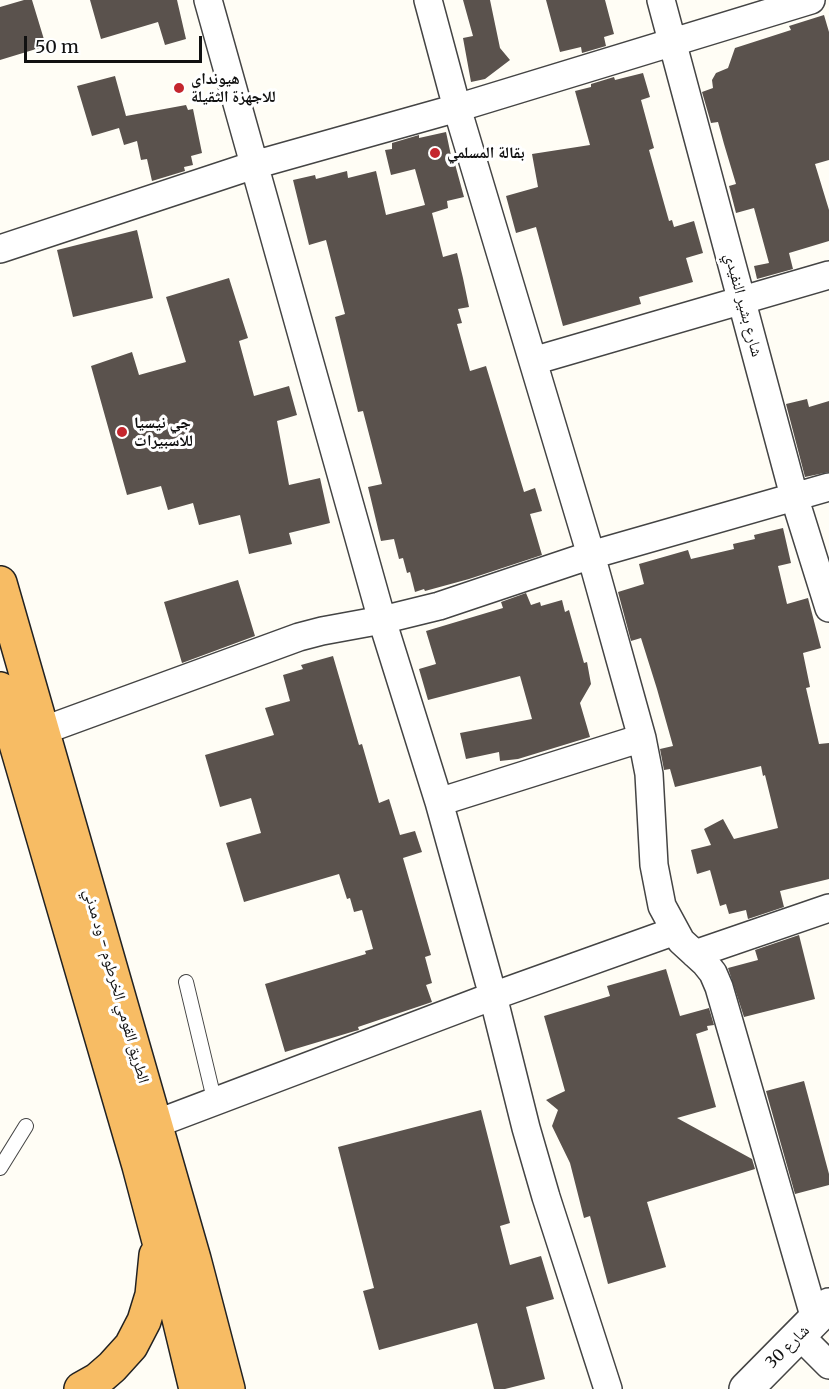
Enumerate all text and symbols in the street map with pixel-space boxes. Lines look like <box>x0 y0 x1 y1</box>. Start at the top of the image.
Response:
scale bar <box>27 24 206 62</box>
text: 50 m <box>35 35 79 58</box>
place label: هيونداي للاجهزة الثقيلة <box>191 69 276 107</box>
marker: هيونداي للاجهزة الثقيلة <box>172 81 186 95</box>
place label: بقالة المسلمي <box>447 143 525 163</box>
marker: بقالة المسلمي <box>428 146 442 160</box>
street label: شارع بشير النفيدي <box>720 251 766 359</box>
place label: جي نيسيا للاسبيرات <box>134 413 193 451</box>
marker: جي نيسيا للاسبيرات <box>115 425 129 439</box>
street label: الطريق القومي الخرطوم - ود مدني <box>79 887 153 1085</box>
street label: شارع 30 <box>762 1321 814 1373</box>

